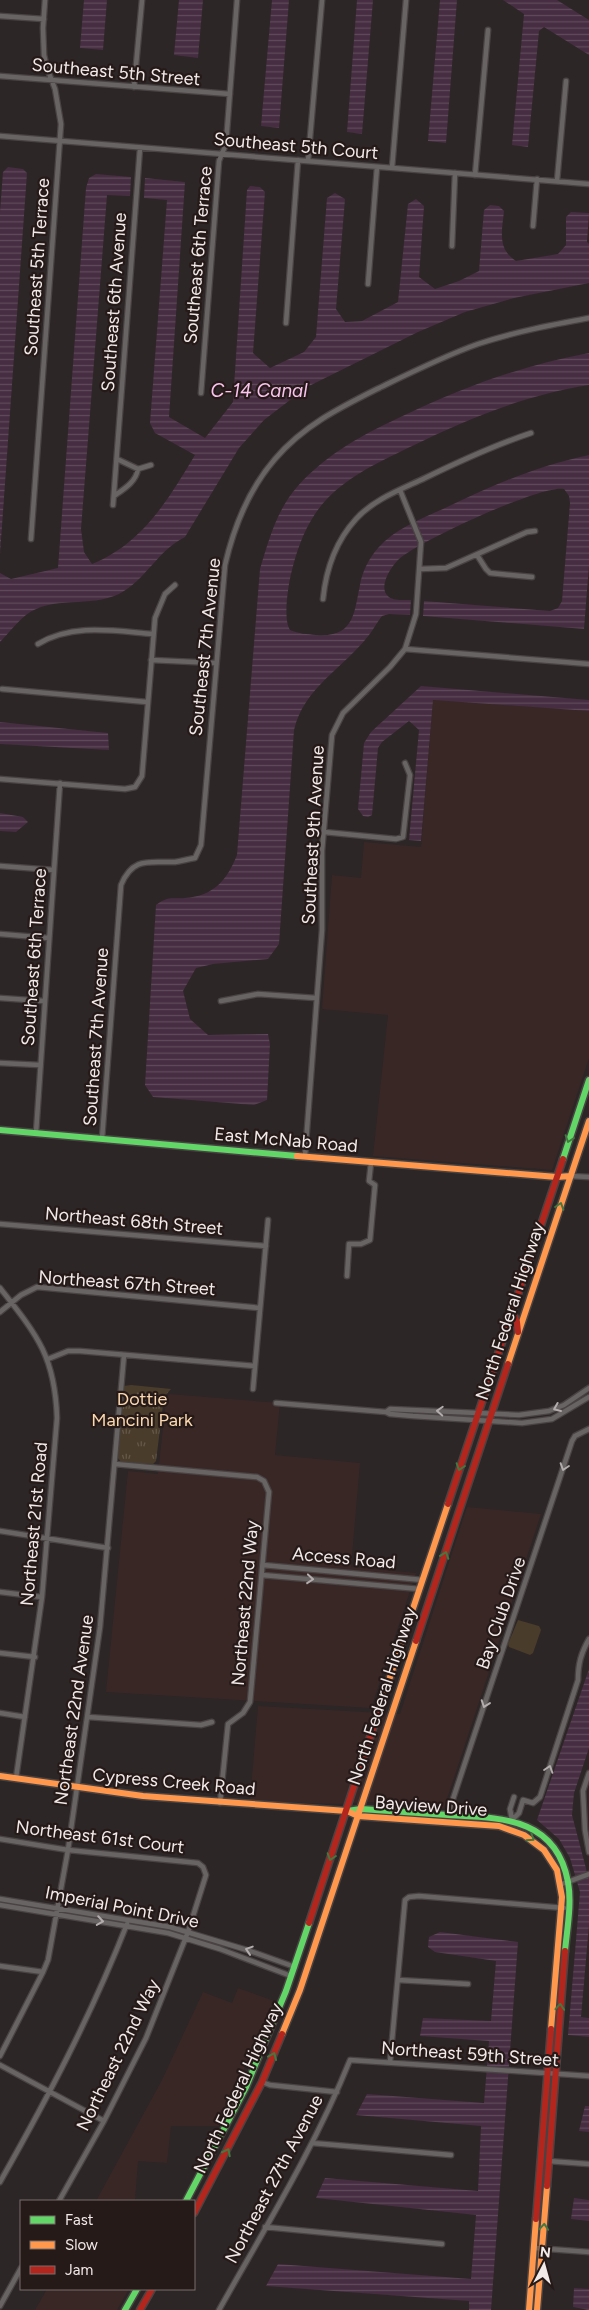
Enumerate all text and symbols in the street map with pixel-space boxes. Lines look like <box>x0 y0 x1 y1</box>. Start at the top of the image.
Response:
street label: Southeast 5th Street <box>31 54 201 90</box>
street label: Southeast 5th Court <box>213 128 379 164</box>
street label: Southeast 6th Terrace <box>179 165 217 345</box>
street label: Southeast 5th Terrace <box>20 177 54 357</box>
street label: Southeast 6th Avenue <box>97 212 131 392</box>
water label: C-14 Canal <box>211 379 308 402</box>
street label: Southeast 7th Avenue <box>185 557 225 737</box>
street label: Southeast 9th Avenue <box>297 745 329 925</box>
street label: Southeast 6th Terrace <box>17 867 51 1047</box>
street label: Southeast 7th Avenue <box>79 947 113 1127</box>
street label: East McNab Road <box>213 1123 359 1157</box>
one-way arrow <box>565 1135 575 1143</box>
street label: Northeast 68th Street <box>44 1202 224 1240</box>
one-way arrow <box>555 1203 565 1211</box>
street label: North Federal Highway <box>471 1219 549 1403</box>
street label: Northeast 67th Street <box>38 1266 216 1300</box>
park label: Dottie Mancini Park <box>91 1388 193 1431</box>
one-way arrow <box>553 1402 562 1412</box>
one-way arrow <box>436 1406 444 1417</box>
street label: Northeast 21st Road <box>16 1441 52 1607</box>
one-way arrow <box>456 1462 466 1470</box>
one-way arrow <box>560 1462 570 1471</box>
street label: Northeast 22nd Way <box>227 1519 263 1687</box>
street label: Access Road <box>291 1543 397 1573</box>
one-way arrow <box>439 1552 449 1560</box>
street label: Bay Club Drive <box>471 1554 531 1672</box>
one-way arrow <box>307 1573 315 1584</box>
street label: North Federal Highway <box>343 1604 421 1788</box>
street label: Northeast 22nd Avenue <box>50 1613 98 1807</box>
one-way arrow <box>480 1699 490 1708</box>
street label: Cypress Creek Road <box>92 1764 256 1800</box>
one-way arrow <box>543 1765 553 1774</box>
street label: Bayview Drive <box>374 1791 488 1821</box>
street label: Northeast 61st Court <box>15 1816 186 1858</box>
one-way arrow <box>526 1832 535 1841</box>
one-way arrow <box>327 1853 337 1861</box>
street label: Imperial Point Drive <box>43 1881 201 1933</box>
one-way arrow <box>96 1915 104 1926</box>
one-way arrow <box>245 1946 254 1956</box>
street label: Northeast 22nd Way <box>72 1975 165 2135</box>
street label: North Federal Highway <box>189 1999 287 2177</box>
one-way arrow <box>555 2002 566 2010</box>
street label: Northeast 59th Street <box>380 2037 560 2071</box>
one-way arrow <box>267 2052 278 2061</box>
street label: Northeast 27th Avenue <box>220 2091 328 2267</box>
one-way arrow <box>221 2149 231 2158</box>
legend <box>20 2200 195 2290</box>
text: Fast <box>65 2211 94 2229</box>
one-way arrow <box>538 2222 549 2230</box>
text: Slow <box>65 2236 98 2254</box>
north arrow <box>519 2240 569 2290</box>
text: N <box>539 2244 552 2262</box>
text: Jam <box>65 2261 93 2279</box>

